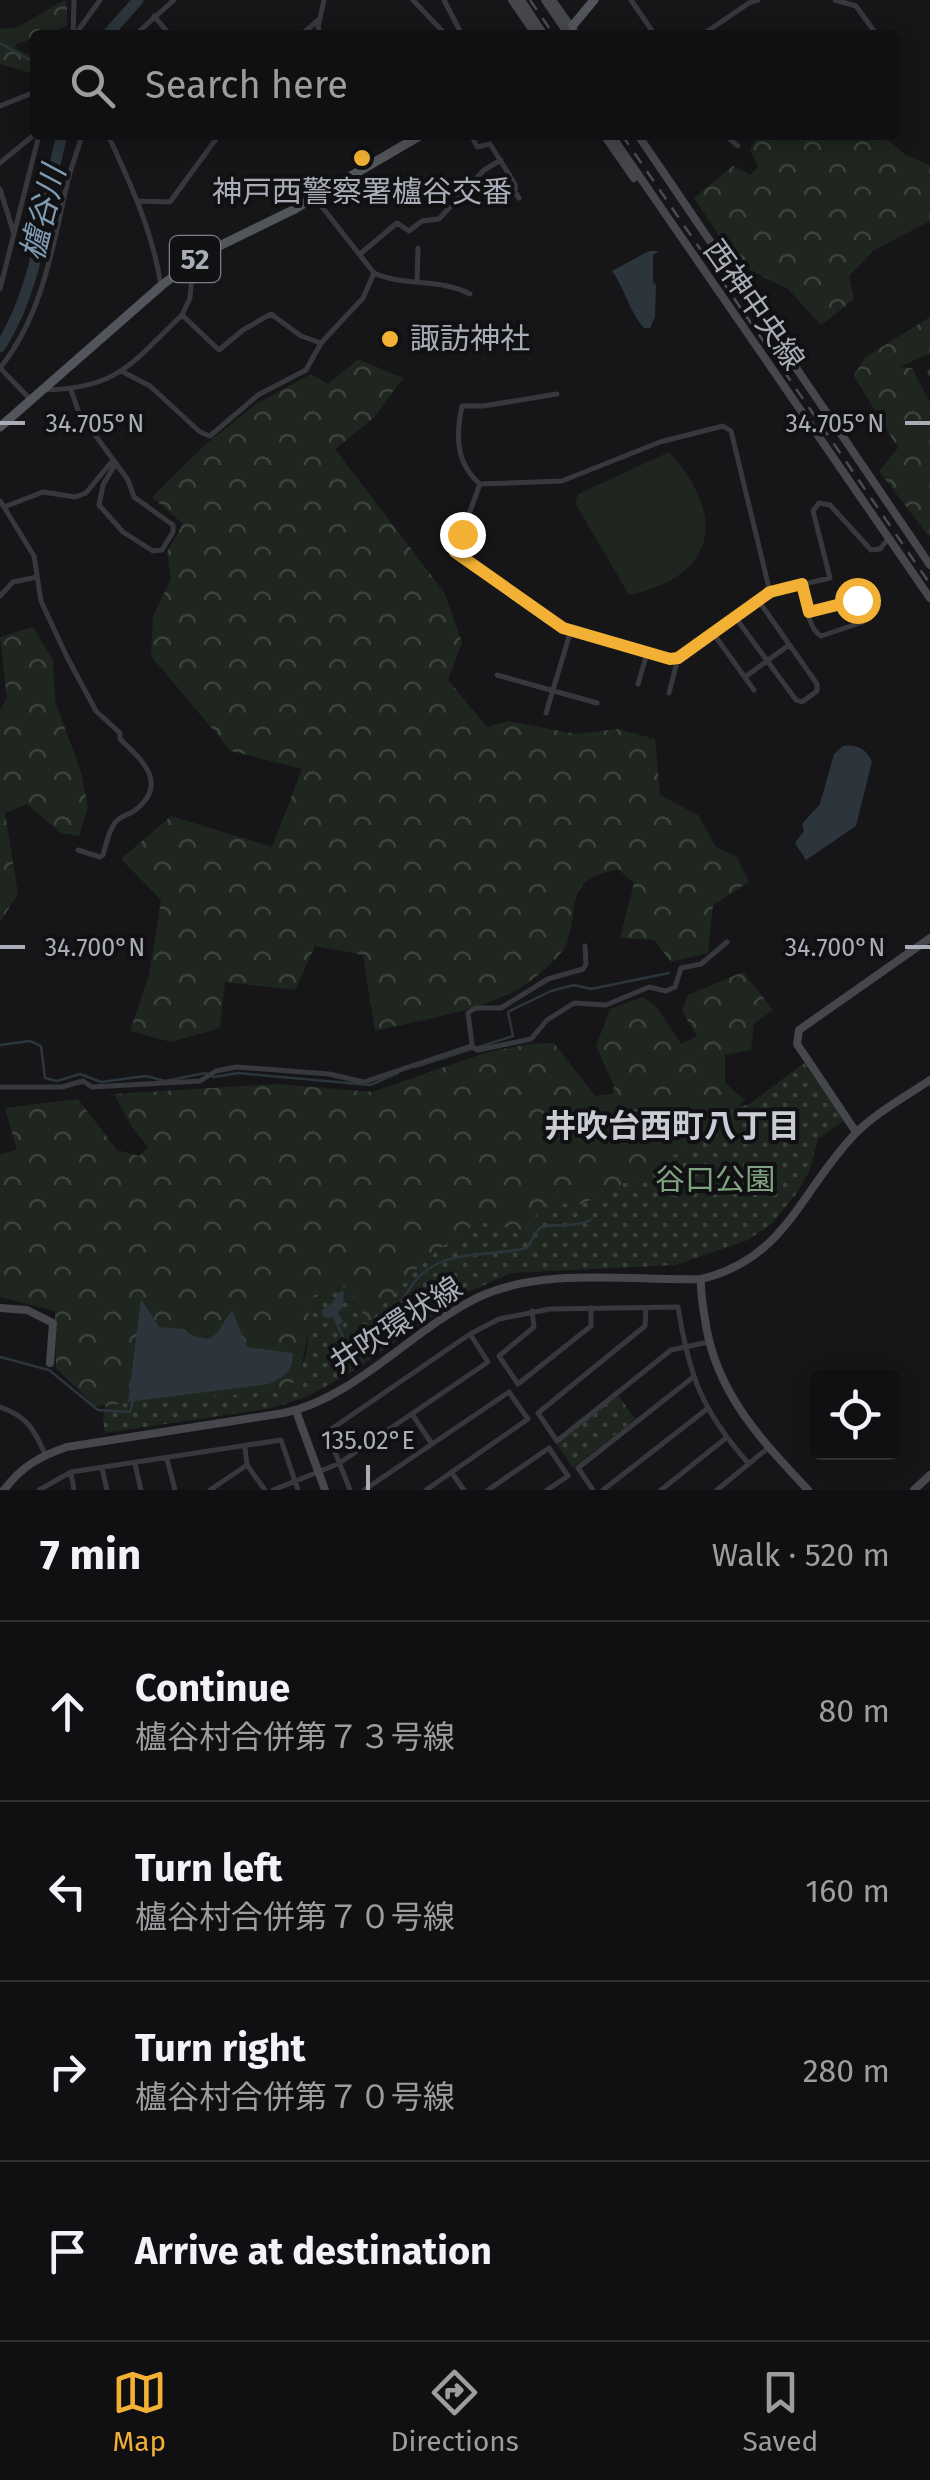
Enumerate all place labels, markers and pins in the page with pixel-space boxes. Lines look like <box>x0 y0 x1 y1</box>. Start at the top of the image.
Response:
marker: 神戸西警察署櫨谷交番 <box>351 147 373 169</box>
place label: 神戸西警察署櫨谷交番 <box>212 174 512 210</box>
place label: 諏訪神社 <box>410 321 530 357</box>
marker: 諏訪神社 <box>379 328 401 350</box>

